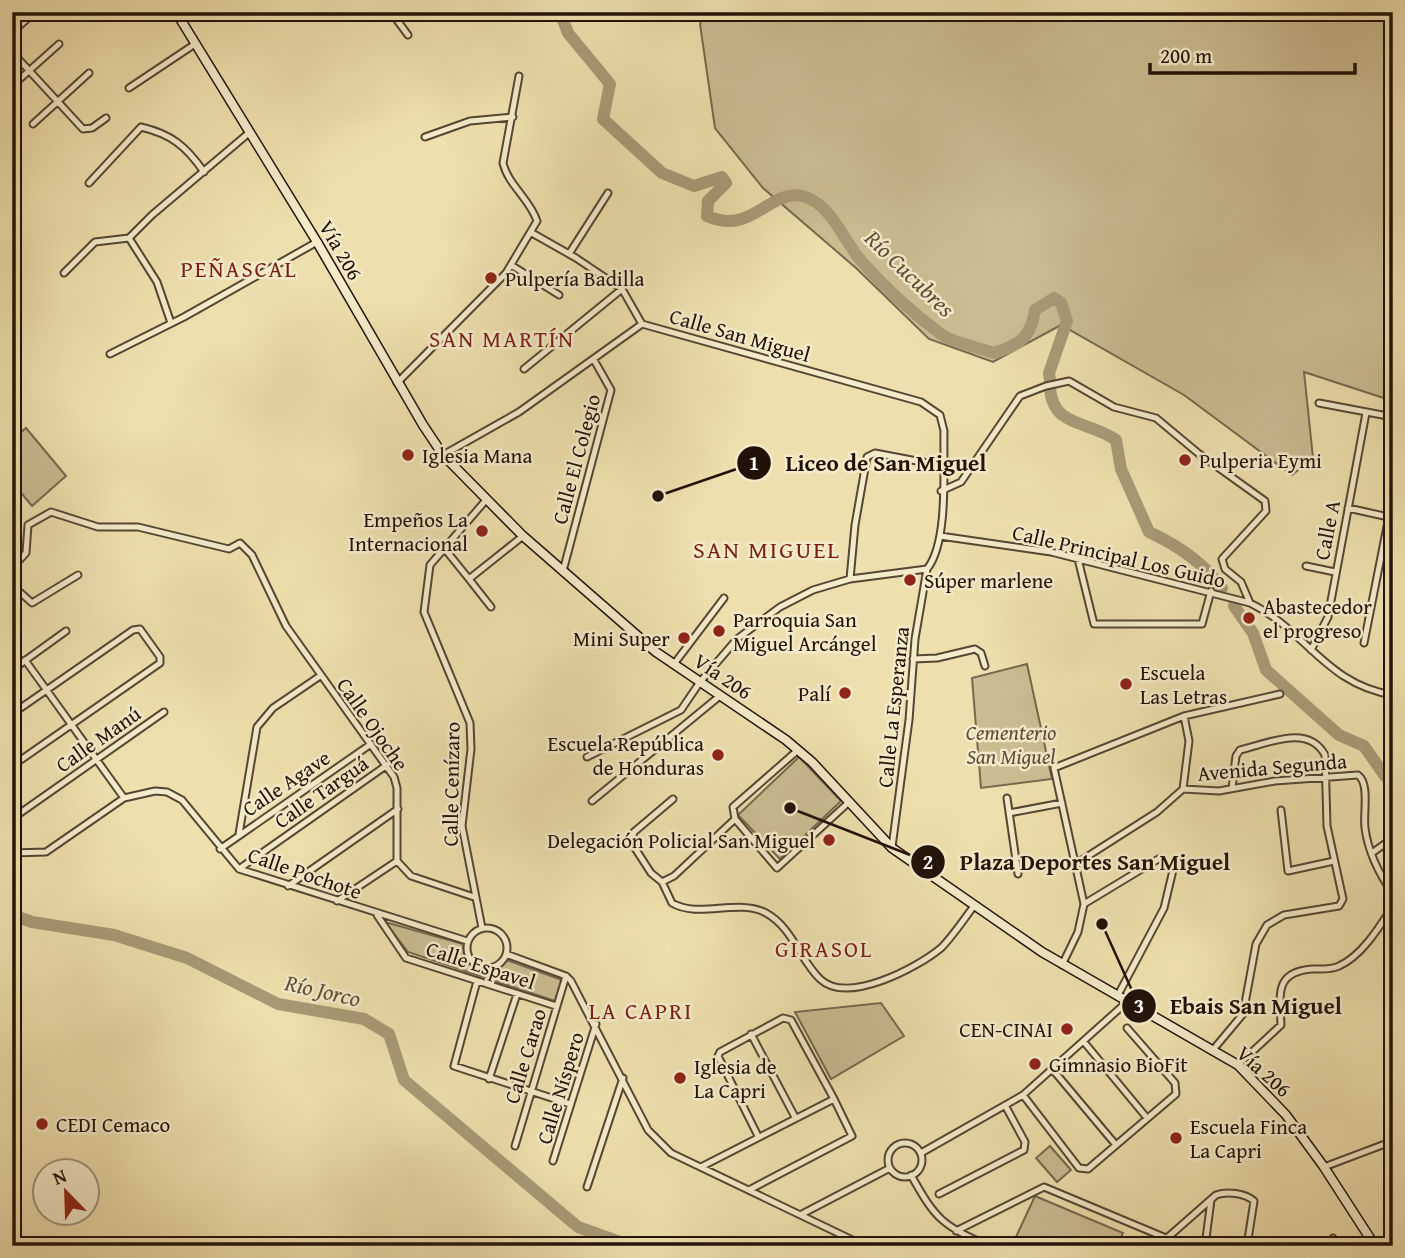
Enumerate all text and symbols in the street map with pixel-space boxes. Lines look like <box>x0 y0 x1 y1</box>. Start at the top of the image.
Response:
scale bar <box>1150 32 1354 76</box>
text: 200 m <box>1160 40 1212 71</box>
street label: Vía 206 <box>311 214 371 286</box>
water label: Río Cucubres <box>857 221 963 325</box>
district label: PEÑASCAL <box>180 252 298 285</box>
place label: Pulpería Badilla <box>505 263 645 294</box>
marker: Pulpería Badilla <box>483 270 499 286</box>
street label: Calle San Miguel <box>666 300 814 370</box>
district label: SAN MARTÍN <box>429 322 575 355</box>
street label: Calle El Colegio <box>544 390 608 528</box>
place label: Iglesia Mana <box>422 440 532 471</box>
callout: Liceo de San Miguel <box>736 441 1000 485</box>
place label: Pulperia Eymi <box>1199 445 1322 476</box>
text: Liceo de San Miguel <box>785 446 987 479</box>
marker: Iglesia Mana <box>400 447 416 463</box>
text: 1 <box>749 447 759 478</box>
marker: Pulperia Eymi <box>1177 452 1193 468</box>
street label: Calle A <box>1306 497 1348 563</box>
place label: Empeños La Internacional <box>349 504 468 559</box>
street label: Calle Principal Los Guido <box>1009 516 1229 596</box>
marker: Empeños La Internacional <box>474 523 490 539</box>
district label: SAN MIGUEL <box>693 532 841 567</box>
place label: Súper marlene <box>924 565 1053 596</box>
marker: Súper marlene <box>902 572 918 588</box>
place label: Abastecedor el progreso <box>1263 591 1372 646</box>
place label: Parroquia San Miguel Arcángel <box>733 604 877 659</box>
marker: Abastecedor el progreso <box>1241 610 1257 626</box>
place label: Mini Super <box>573 623 670 654</box>
marker: Parroquia San Miguel Arcángel <box>711 623 727 639</box>
street label: Calle La Esperanza <box>869 625 917 789</box>
marker: Mini Super <box>676 630 692 646</box>
street label: Vía 206 <box>688 645 758 707</box>
place label: Escuela Las Letras <box>1140 657 1227 712</box>
street label: Calle Ojoche <box>330 671 417 777</box>
marker: Escuela Las Letras <box>1118 676 1134 692</box>
place label: Palí <box>798 678 832 709</box>
marker: Palí <box>837 685 853 701</box>
street label: Calle Manú <box>49 698 148 780</box>
park label: Cementerio San Miguel <box>966 717 1056 772</box>
street label: Calle Cenízaro <box>434 721 468 847</box>
place label: Escuela República de Honduras <box>548 728 704 783</box>
street label: Calle Agave <box>236 742 336 824</box>
street label: Avenida Segunda <box>1196 745 1348 789</box>
marker: Escuela República de Honduras <box>710 747 726 763</box>
street label: Calle Targuá <box>268 748 375 836</box>
place label: Delegación Policial San Miguel <box>547 825 815 856</box>
marker: Delegación Policial San Miguel <box>821 832 837 848</box>
street label: Calle Pochote <box>244 839 366 907</box>
callout: Plaza Deportes San Miguel <box>911 840 1244 884</box>
text: Plaza Deportes San Miguel <box>960 845 1230 878</box>
text: 2 <box>923 846 933 877</box>
district label: GIRASOL <box>775 932 873 965</box>
street label: Calle Espavel <box>422 933 540 997</box>
water label: Río Jorco <box>281 965 364 1015</box>
callout: Ebais San Miguel <box>1121 984 1356 1028</box>
text: Ebais San Miguel <box>1170 989 1342 1022</box>
text: 3 <box>1134 990 1144 1021</box>
district label: LA CAPRI <box>589 994 693 1027</box>
street label: Calle Carao <box>496 1005 554 1107</box>
place label: CEN-CINAI <box>959 1014 1053 1045</box>
marker: CEN-CINAI <box>1059 1021 1075 1037</box>
street label: Calle Níspero <box>528 1028 592 1148</box>
street label: Vía 206 <box>1230 1038 1298 1104</box>
place label: Gimnasio BioFit <box>1049 1049 1188 1080</box>
place label: Iglesia de La Capri <box>694 1051 777 1106</box>
marker: Gimnasio BioFit <box>1027 1056 1043 1072</box>
marker: Iglesia de La Capri <box>672 1070 688 1086</box>
place label: CEDI Cemaco <box>56 1109 170 1140</box>
place label: Escuela Finca La Capri <box>1190 1111 1307 1166</box>
marker: CEDI Cemaco <box>34 1116 50 1132</box>
marker: Escuela Finca La Capri <box>1168 1130 1184 1146</box>
north arrow <box>32 1156 102 1226</box>
text: N <box>48 1161 71 1192</box>

